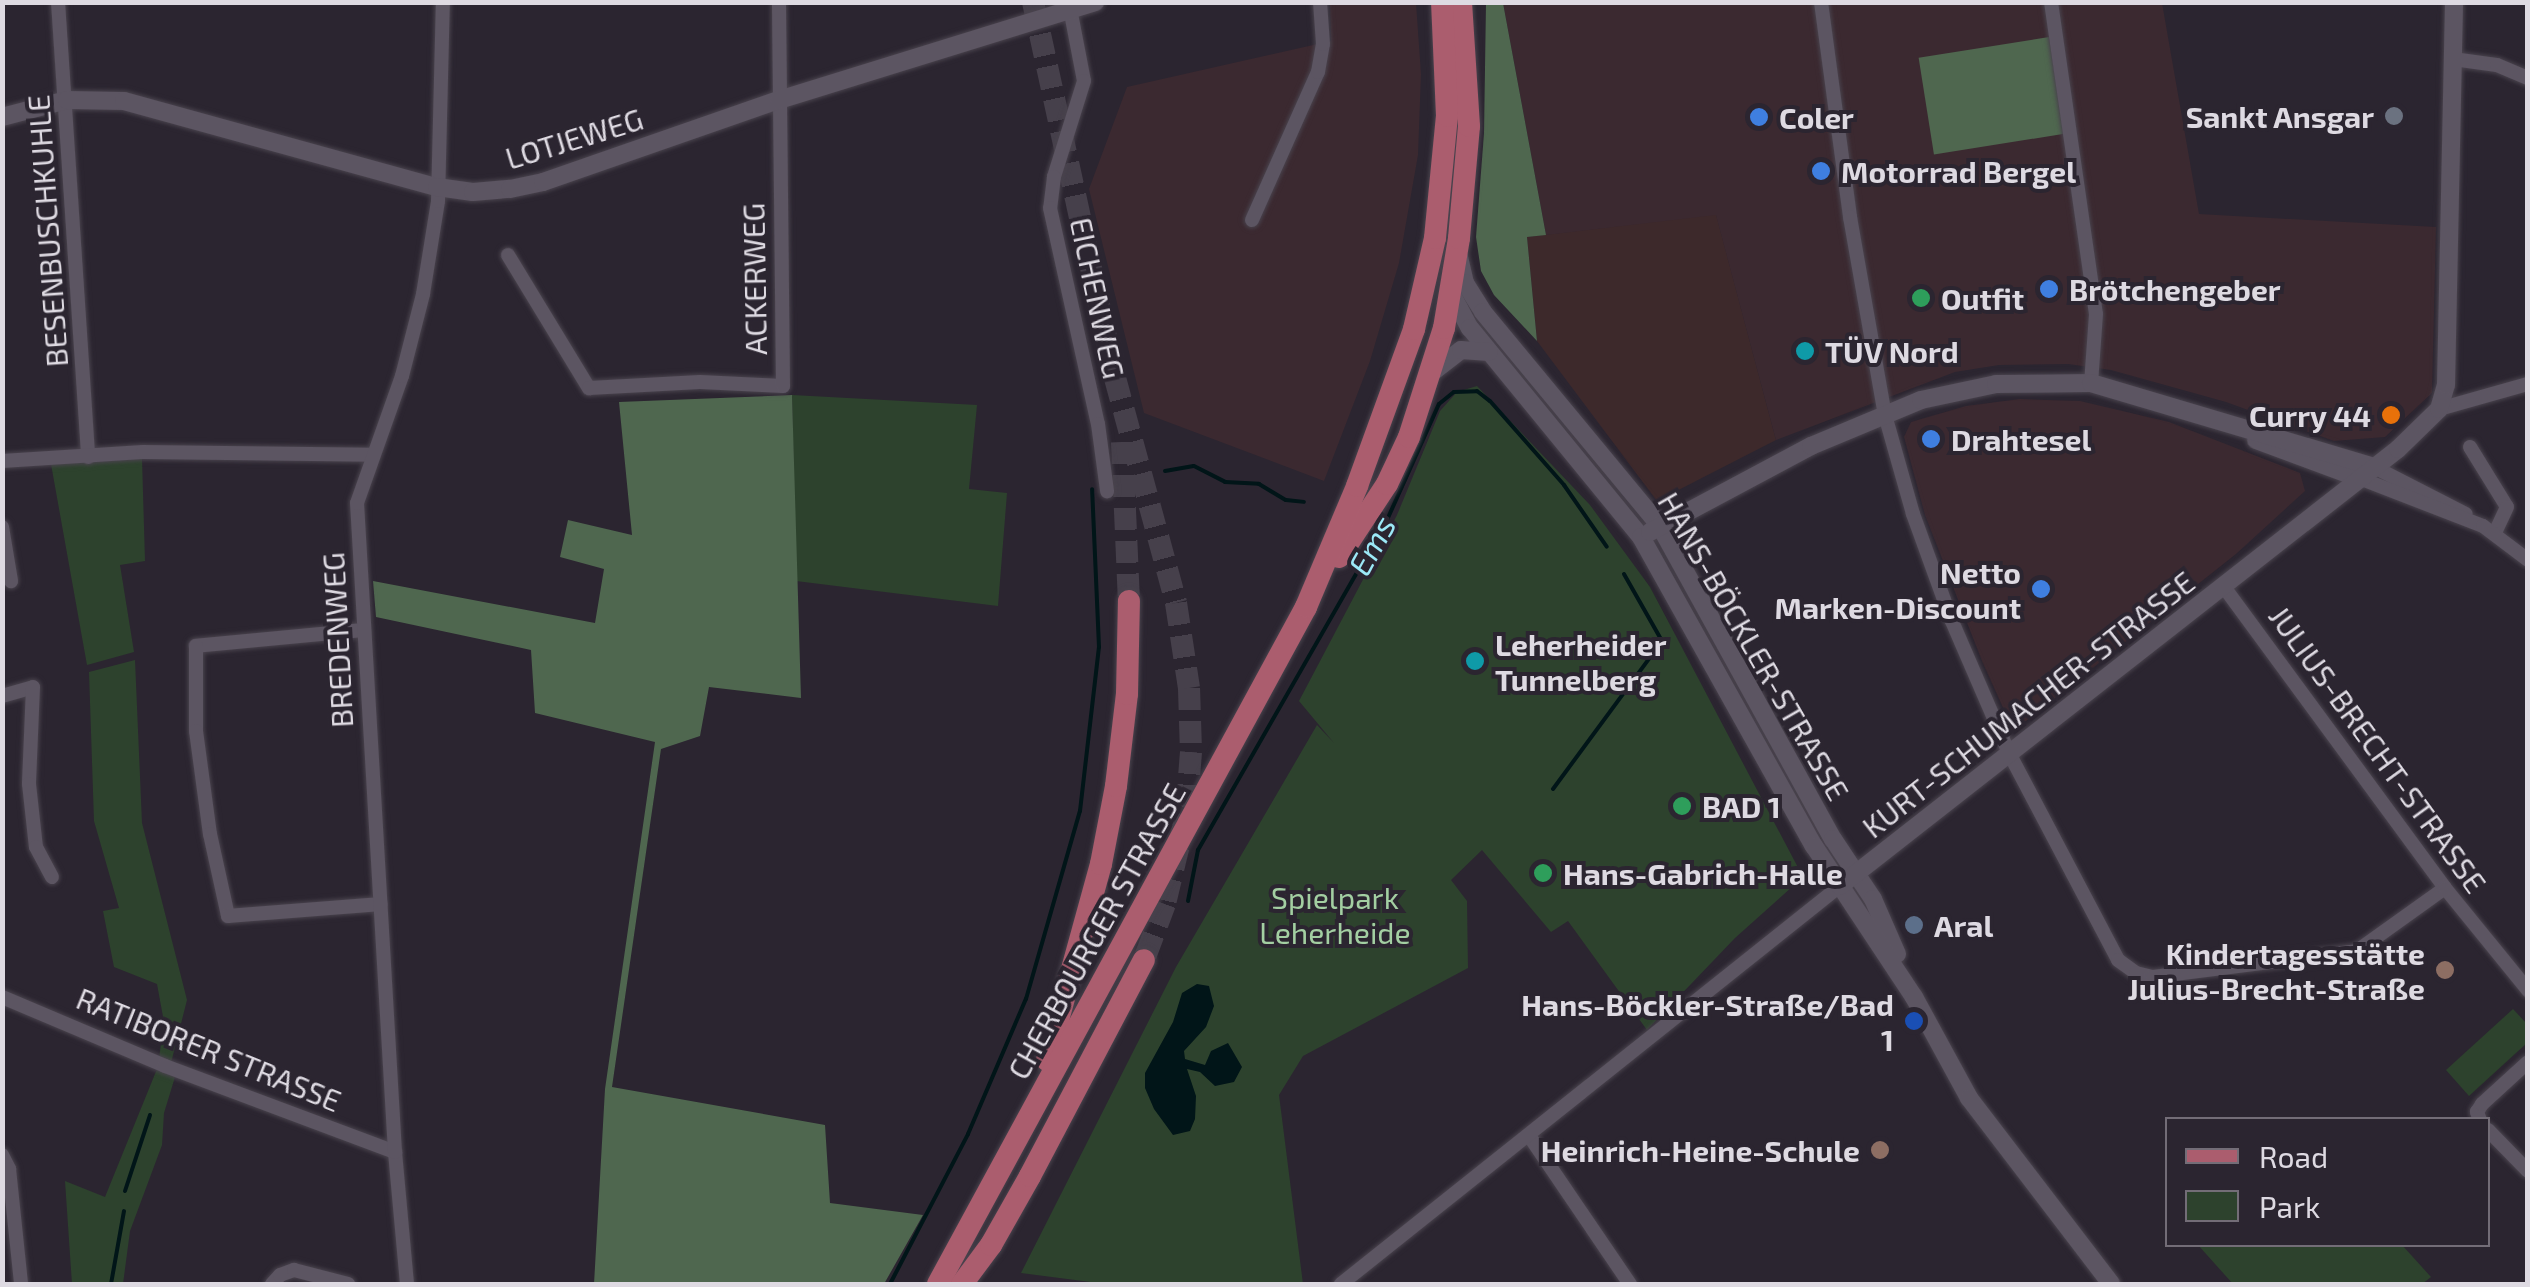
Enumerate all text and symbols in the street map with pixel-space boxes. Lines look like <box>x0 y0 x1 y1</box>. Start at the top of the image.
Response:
street label: BESENBUSCHKUHLE <box>20 94 74 368</box>
place label: Sankt Ansgar <box>2185 98 2374 134</box>
place label: Coler <box>1779 99 1854 135</box>
street label: LOTJEWEG <box>501 100 647 176</box>
marker: Sankt Ansgar <box>2383 105 2405 127</box>
marker: Coler <box>1748 106 1770 128</box>
place label: Motorrad Bergel <box>1841 153 2076 189</box>
marker: Motorrad Bergel <box>1810 160 1832 182</box>
street label: ACKERWEG <box>735 202 773 356</box>
street label: EICHENWEG <box>1063 214 1133 382</box>
place label: Brötchengeber <box>2069 271 2281 307</box>
marker: Brötchengeber <box>2038 278 2060 300</box>
place label: Outfit <box>1941 280 2024 316</box>
marker: Outfit <box>1910 287 1932 309</box>
place label: TÜV Nord <box>1825 333 1959 369</box>
marker: TÜV Nord <box>1794 340 1816 362</box>
place label: Curry 44 <box>2248 397 2371 433</box>
marker: Curry 44 <box>2380 404 2402 426</box>
place label: Drahtesel <box>1951 421 2091 457</box>
marker: Drahtesel <box>1920 428 1942 450</box>
street label: HANS-BÖCKLER-STRASSE <box>1651 486 1857 806</box>
water label: Ems <box>1339 509 1403 581</box>
street label: BREDENWEG <box>314 551 360 729</box>
place label: Netto Marken-Discount <box>1774 554 2021 624</box>
street label: KURT-SCHUMACHER-STRASSE <box>1855 563 2201 845</box>
marker: Netto Marken-Discount <box>2030 578 2052 600</box>
street label: JULIUS-BRECHT-STRASSE <box>2262 599 2494 899</box>
place label: Leherheider Tunnelberg <box>1495 626 1667 696</box>
marker: Leherheider Tunnelberg <box>1464 650 1486 672</box>
street label: CHERBOURGER STRASSE <box>1000 777 1192 1085</box>
place label: BAD 1 <box>1702 788 1781 824</box>
marker: BAD 1 <box>1671 795 1693 817</box>
place label: Hans-Gabrich-Halle <box>1563 855 1843 891</box>
marker: Hans-Gabrich-Halle <box>1532 862 1554 884</box>
park label: Spielpark Leherheide <box>1259 879 1411 950</box>
place label: Aral <box>1934 907 1993 943</box>
marker: Aral <box>1903 914 1925 936</box>
place label: Kindertagesstätte Julius-Brecht-Straße <box>2128 935 2425 1006</box>
marker: Kindertagesstätte Julius-Brecht-Straße <box>2434 959 2456 981</box>
street label: RATIBORER STRASSE <box>72 980 346 1118</box>
place label: Hans-Böckler-Straße/Bad 1 <box>1521 986 1894 1056</box>
marker: Hans-Böckler-Straße/Bad 1 <box>1903 1010 1925 1032</box>
legend <box>2165 1117 2490 1247</box>
place label: Heinrich-Heine-Schule <box>1541 1132 1860 1168</box>
text: Road <box>2259 1138 2328 1174</box>
marker: Heinrich-Heine-Schule <box>1869 1139 1891 1161</box>
text: Park <box>2259 1188 2320 1224</box>

